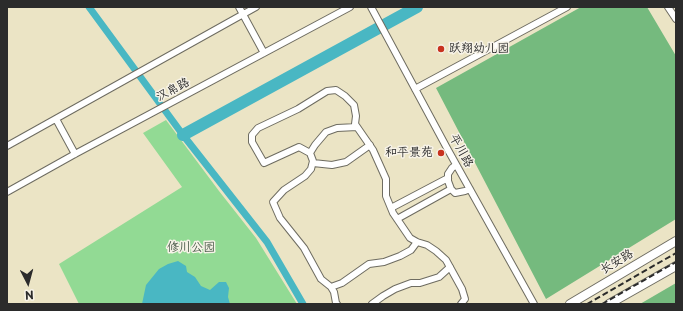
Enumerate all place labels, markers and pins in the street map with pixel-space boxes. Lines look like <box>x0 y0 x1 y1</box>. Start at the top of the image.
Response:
place label: 跃翔幼儿园 <box>449 42 509 56</box>
marker: 跃翔幼儿园 <box>436 44 446 54</box>
place label: 和平景苑 <box>385 146 433 160</box>
marker: 和平景苑 <box>436 148 446 158</box>

